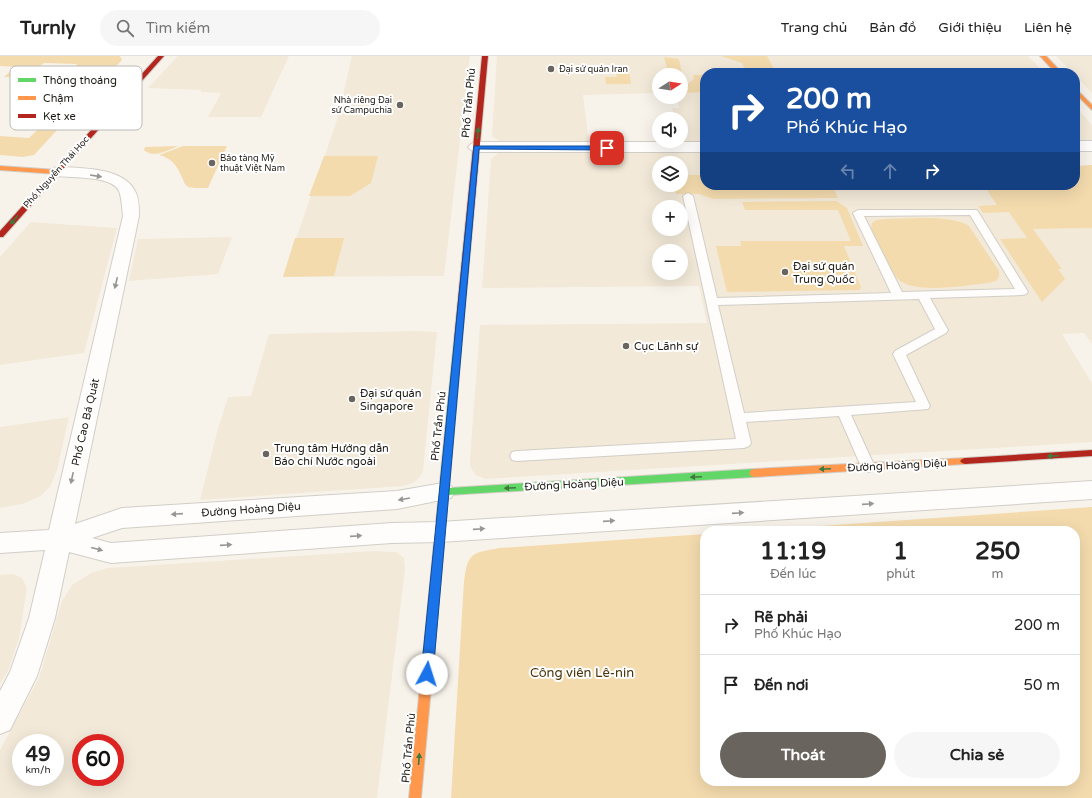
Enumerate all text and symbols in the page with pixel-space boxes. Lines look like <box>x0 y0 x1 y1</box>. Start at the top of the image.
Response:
search box <box>100 10 380 46</box>
text: Turnly <box>20 17 76 39</box>
icon: search <box>114 17 136 39</box>
text: Tìm kiếm <box>146 19 210 37</box>
text: Trang chủ <box>781 19 847 36</box>
text: Bản đồ <box>869 19 916 36</box>
text: Giới thiệu <box>938 19 1002 36</box>
text: Liên hệ <box>1024 19 1072 36</box>
marker: Đại sứ quán Iran <box>546 64 556 74</box>
place label: Đại sứ quán Iran <box>559 64 628 75</box>
legend <box>10 66 142 130</box>
street label: Phố Trần Phú <box>459 67 478 139</box>
north arrow <box>652 68 688 104</box>
map controls <box>652 68 688 280</box>
text: Thông thoáng <box>43 74 117 87</box>
text: 200 m <box>786 82 872 116</box>
icon: right <box>720 84 772 136</box>
text: Chậm <box>43 92 74 105</box>
place label: Nhà riêng Đại sứ Campuchia <box>331 95 392 116</box>
marker: Nhà riêng Đại sứ Campuchia <box>395 100 405 110</box>
text: Kẹt xe <box>43 110 76 123</box>
button: sound <box>652 112 688 148</box>
text: Phố Khúc Hạo <box>786 116 907 138</box>
one-way arrow <box>474 127 481 139</box>
pin <box>590 131 624 165</box>
street label: Phố Nguyễn Thái Học <box>21 134 92 210</box>
icon: arrive <box>596 137 618 159</box>
place label: Bảo tàng Mỹ thuật Việt Nam <box>220 153 285 174</box>
button: layers <box>652 156 688 192</box>
marker: Bảo tàng Mỹ thuật Việt Nam <box>207 158 217 168</box>
icon: left <box>837 160 859 182</box>
icon: ahead <box>879 160 901 182</box>
icon: right <box>921 160 943 182</box>
one-way arrow <box>90 173 102 179</box>
button: + <box>652 200 688 236</box>
one-way arrow <box>9 215 18 226</box>
button: − <box>652 244 688 280</box>
place label: Đại sứ quán Trung Quốc <box>793 260 855 286</box>
marker: Đại sứ quán Trung Quốc <box>780 267 790 277</box>
one-way arrow <box>112 277 118 289</box>
place label: Cục Lãnh sự <box>634 340 699 353</box>
marker: Cục Lãnh sự <box>621 341 631 351</box>
street label: Phố Cao Bá Quát <box>69 377 102 467</box>
place label: Đại sứ quán Singapore <box>360 387 421 413</box>
street label: Phố Trần Phú <box>428 390 449 462</box>
marker: Đại sứ quán Singapore <box>347 394 357 404</box>
place label: Trung tâm Hướng dẫn Báo chí Nước ngoài <box>274 442 389 468</box>
marker: Trung tâm Hướng dẫn Báo chí Nước ngoài <box>261 449 271 459</box>
one-way arrow <box>1047 452 1059 459</box>
street label: Đường Hoàng Diệu <box>847 456 947 475</box>
one-way arrow <box>819 466 831 473</box>
one-way arrow <box>69 472 75 484</box>
one-way arrow <box>690 474 702 481</box>
street label: Đường Hoàng Diệu <box>524 475 624 494</box>
one-way arrow <box>503 485 516 491</box>
one-way arrow <box>398 496 411 502</box>
street label: Đường Hoàng Diệu <box>201 500 301 519</box>
one-way arrow <box>862 501 874 508</box>
one-way arrow <box>732 509 744 516</box>
one-way arrow <box>171 511 183 518</box>
one-way arrow <box>603 517 615 524</box>
one-way arrow <box>473 526 485 533</box>
one-way arrow <box>350 532 362 539</box>
text: 11:19 <box>760 537 826 566</box>
text: 1 <box>893 537 908 566</box>
text: 250 <box>975 537 1020 566</box>
one-way arrow <box>220 541 232 548</box>
one-way arrow <box>91 546 103 552</box>
text: Đến lúc <box>770 566 816 582</box>
text: phút <box>886 566 915 582</box>
text: m <box>992 566 1004 582</box>
text: Rẽ phải <box>754 608 808 626</box>
icon: right <box>720 614 742 636</box>
text: 200 m <box>1014 616 1060 634</box>
text: Phố Khúc Hạo <box>754 626 842 642</box>
position arrow <box>406 653 448 695</box>
park label: Công viên Lê-nin <box>530 665 634 681</box>
icon: arrive <box>720 674 742 696</box>
text: Đến nơi <box>754 676 809 694</box>
text: 50 m <box>1023 676 1060 694</box>
street label: Phố Trần Phú <box>399 712 418 784</box>
button: Thoát <box>720 732 886 778</box>
button: Chia sẻ <box>894 732 1060 778</box>
speed limit sign: 60 <box>72 734 124 786</box>
text: 49 <box>25 743 51 767</box>
one-way arrow <box>415 753 422 765</box>
text: km/h <box>25 764 51 776</box>

